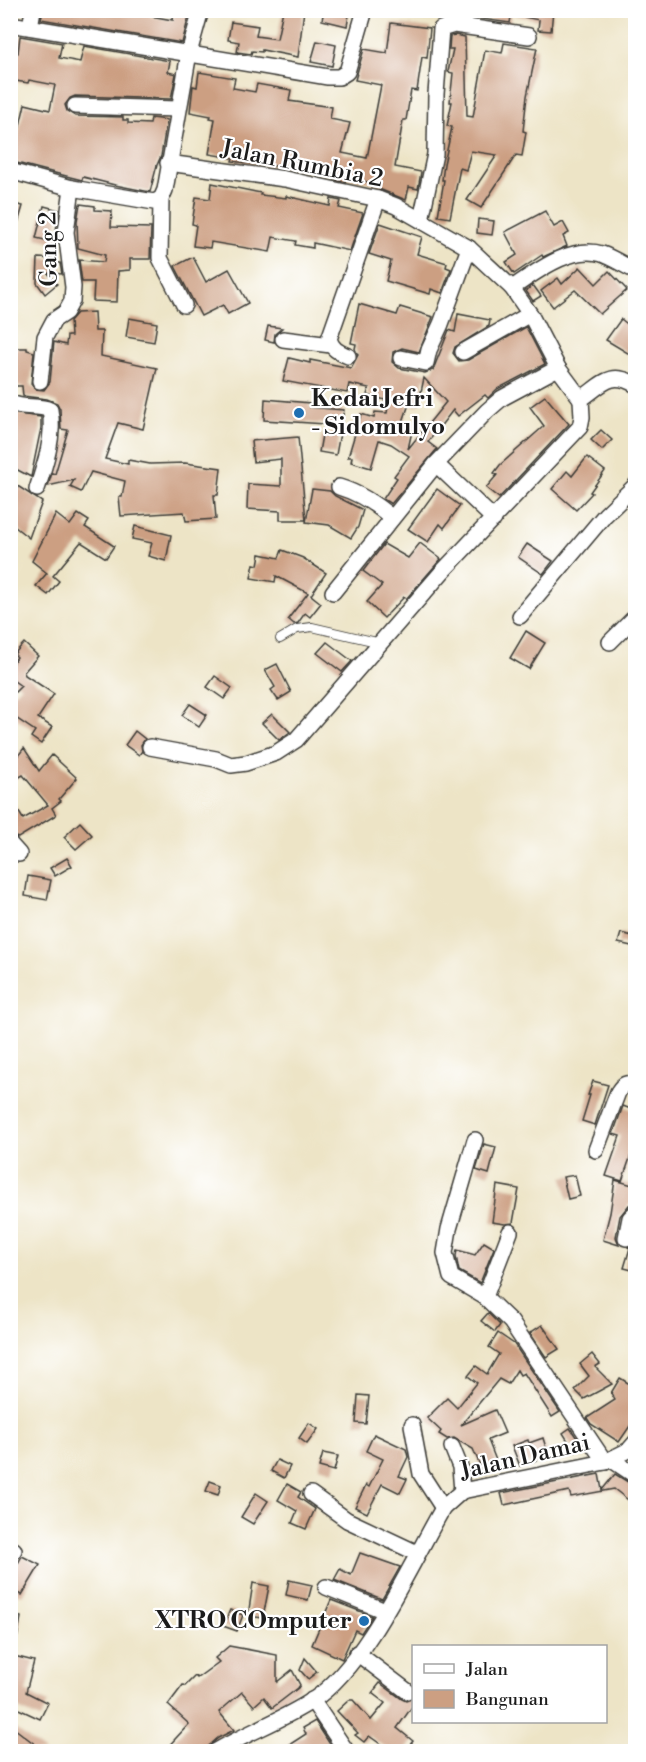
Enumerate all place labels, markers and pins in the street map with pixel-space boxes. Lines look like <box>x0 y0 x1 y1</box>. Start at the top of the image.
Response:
place label: Kedai Jefri - Sidomulyo <box>311 384 445 442</box>
marker: Kedai Jefri - Sidomulyo <box>292 406 306 420</box>
place label: XTRO COmputer <box>154 1606 352 1636</box>
marker: XTRO COmputer <box>357 1614 371 1628</box>

